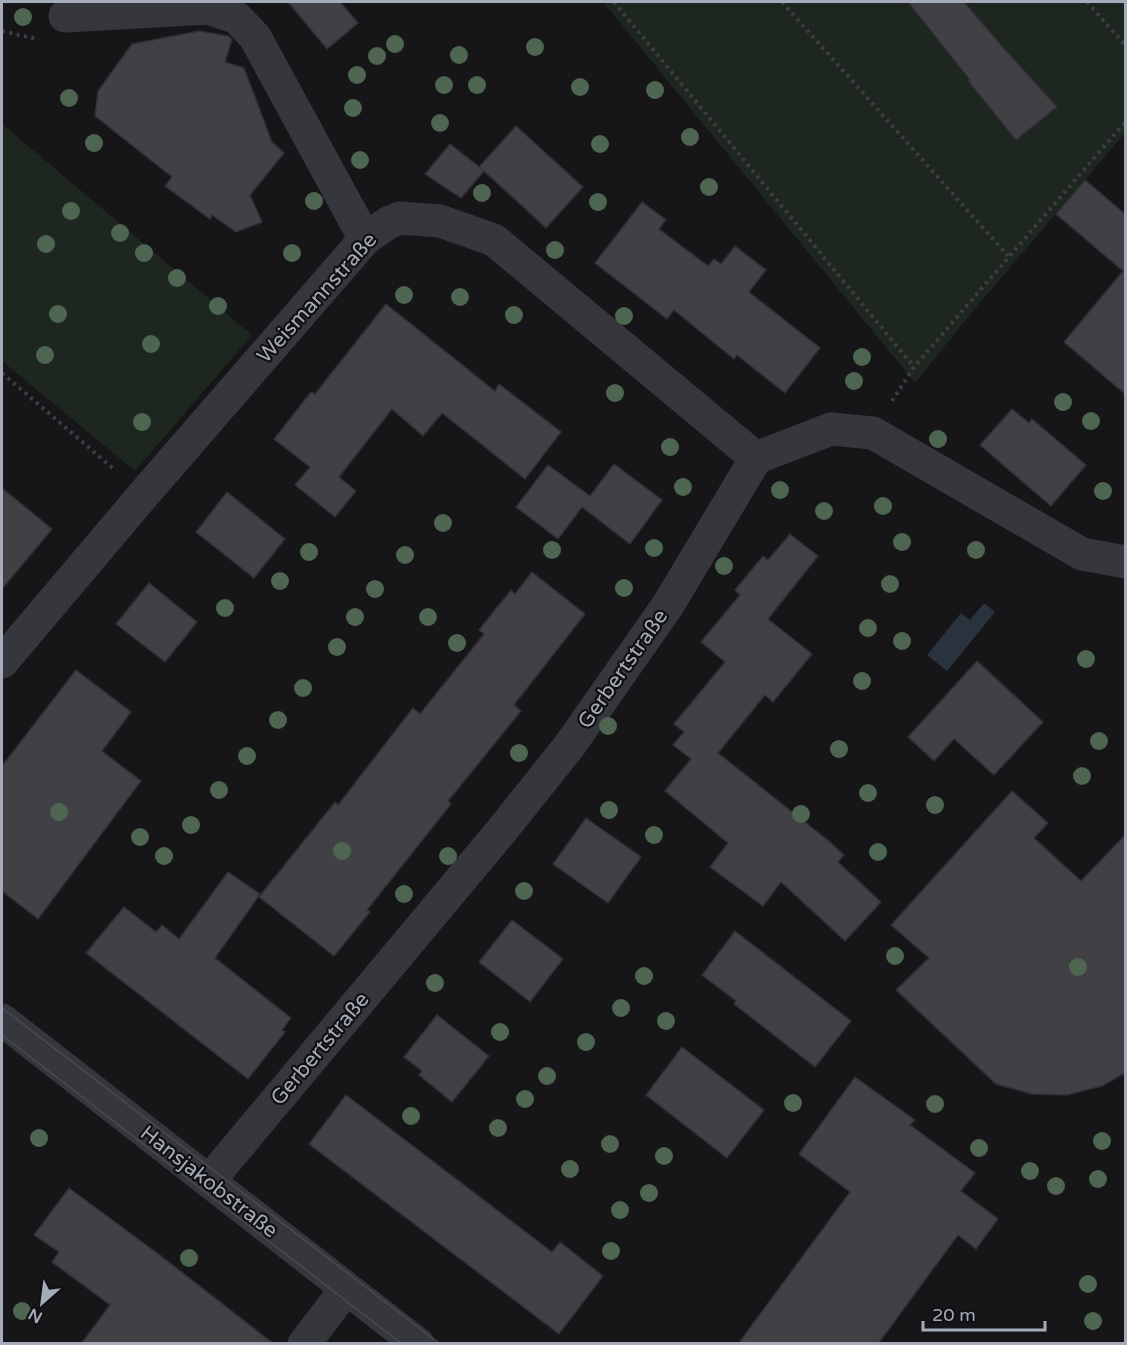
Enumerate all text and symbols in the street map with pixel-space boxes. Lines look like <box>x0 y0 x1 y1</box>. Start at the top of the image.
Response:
street label: Weismannstraße <box>252 228 382 368</box>
street label: Gerbertstraße <box>573 605 673 733</box>
street label: Gerbertstraße <box>266 987 374 1110</box>
street label: Hansjakobstraße <box>135 1121 283 1243</box>
north arrow <box>12 1273 72 1333</box>
scale bar <box>923 1294 1044 1332</box>
text: N <box>25 1304 46 1327</box>
text: 20 m <box>932 1304 976 1326</box>

